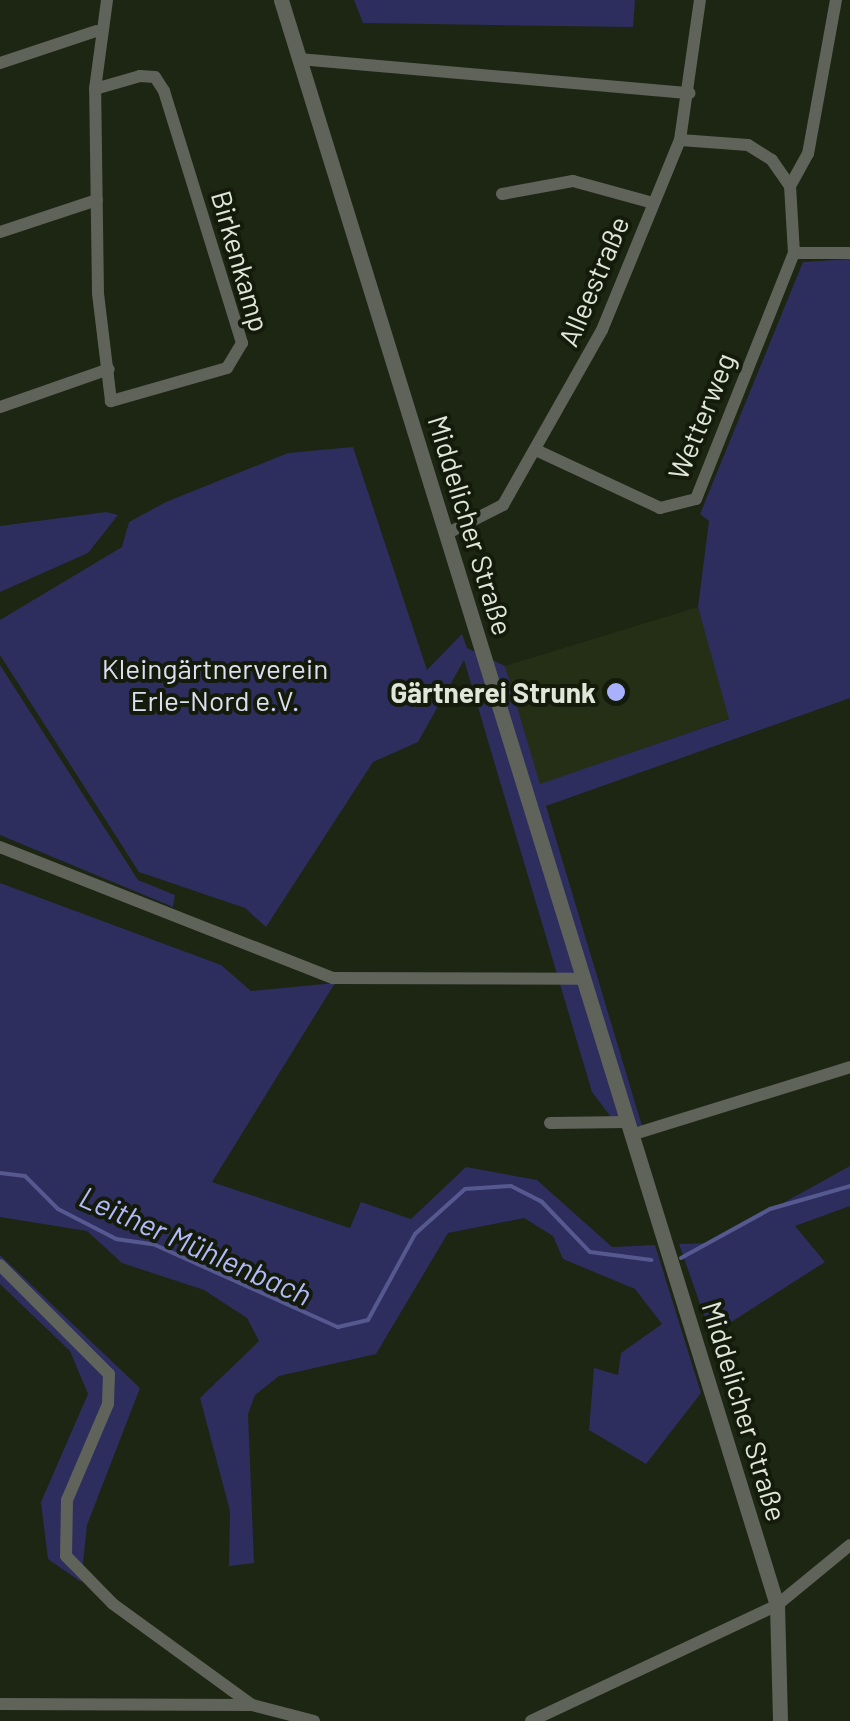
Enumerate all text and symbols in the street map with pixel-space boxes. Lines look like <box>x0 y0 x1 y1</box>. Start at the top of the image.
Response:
street label: Birkenkamp <box>205 187 277 335</box>
street label: Alleestraße <box>551 211 635 351</box>
street label: Wetterweg <box>660 348 742 484</box>
street label: Middelicher Straße <box>422 411 520 639</box>
park label: Kleingärtnerverein Erle-Nord e.V. <box>102 651 328 717</box>
place label: Gärtnerei Strunk <box>390 675 596 709</box>
marker: Gärtnerei Strunk <box>605 681 627 703</box>
water label: Leither Mühlenbach <box>74 1178 318 1312</box>
street label: Middelicher Straße <box>696 1297 794 1525</box>

